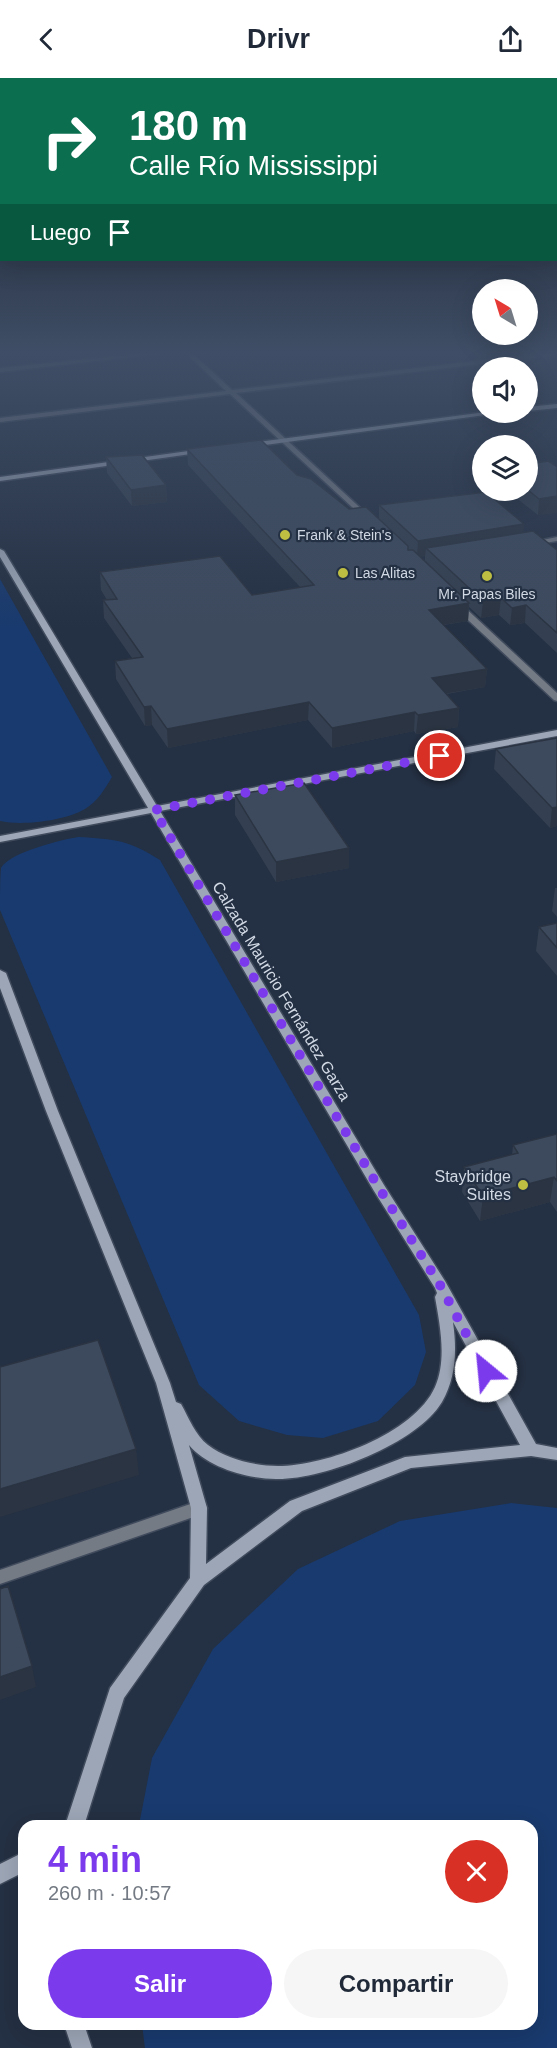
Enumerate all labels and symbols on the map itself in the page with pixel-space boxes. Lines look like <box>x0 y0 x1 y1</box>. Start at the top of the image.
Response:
north arrow <box>472 279 538 345</box>
place label: Frank & Stein's <box>297 527 392 543</box>
marker: Frank & Stein's <box>278 528 292 542</box>
place label: Las Alitas <box>355 565 415 581</box>
marker: Las Alitas <box>336 566 350 580</box>
marker: Mr. Papas Biles <box>480 569 494 583</box>
place label: Mr. Papas Biles <box>438 586 536 602</box>
pin <box>414 730 465 781</box>
street label: Calzada Mauricio Fernández Garza <box>209 879 354 1104</box>
place label: Staybridge Suites <box>435 1168 511 1203</box>
marker: Staybridge Suites <box>516 1178 530 1192</box>
position arrow <box>454 1339 518 1403</box>

